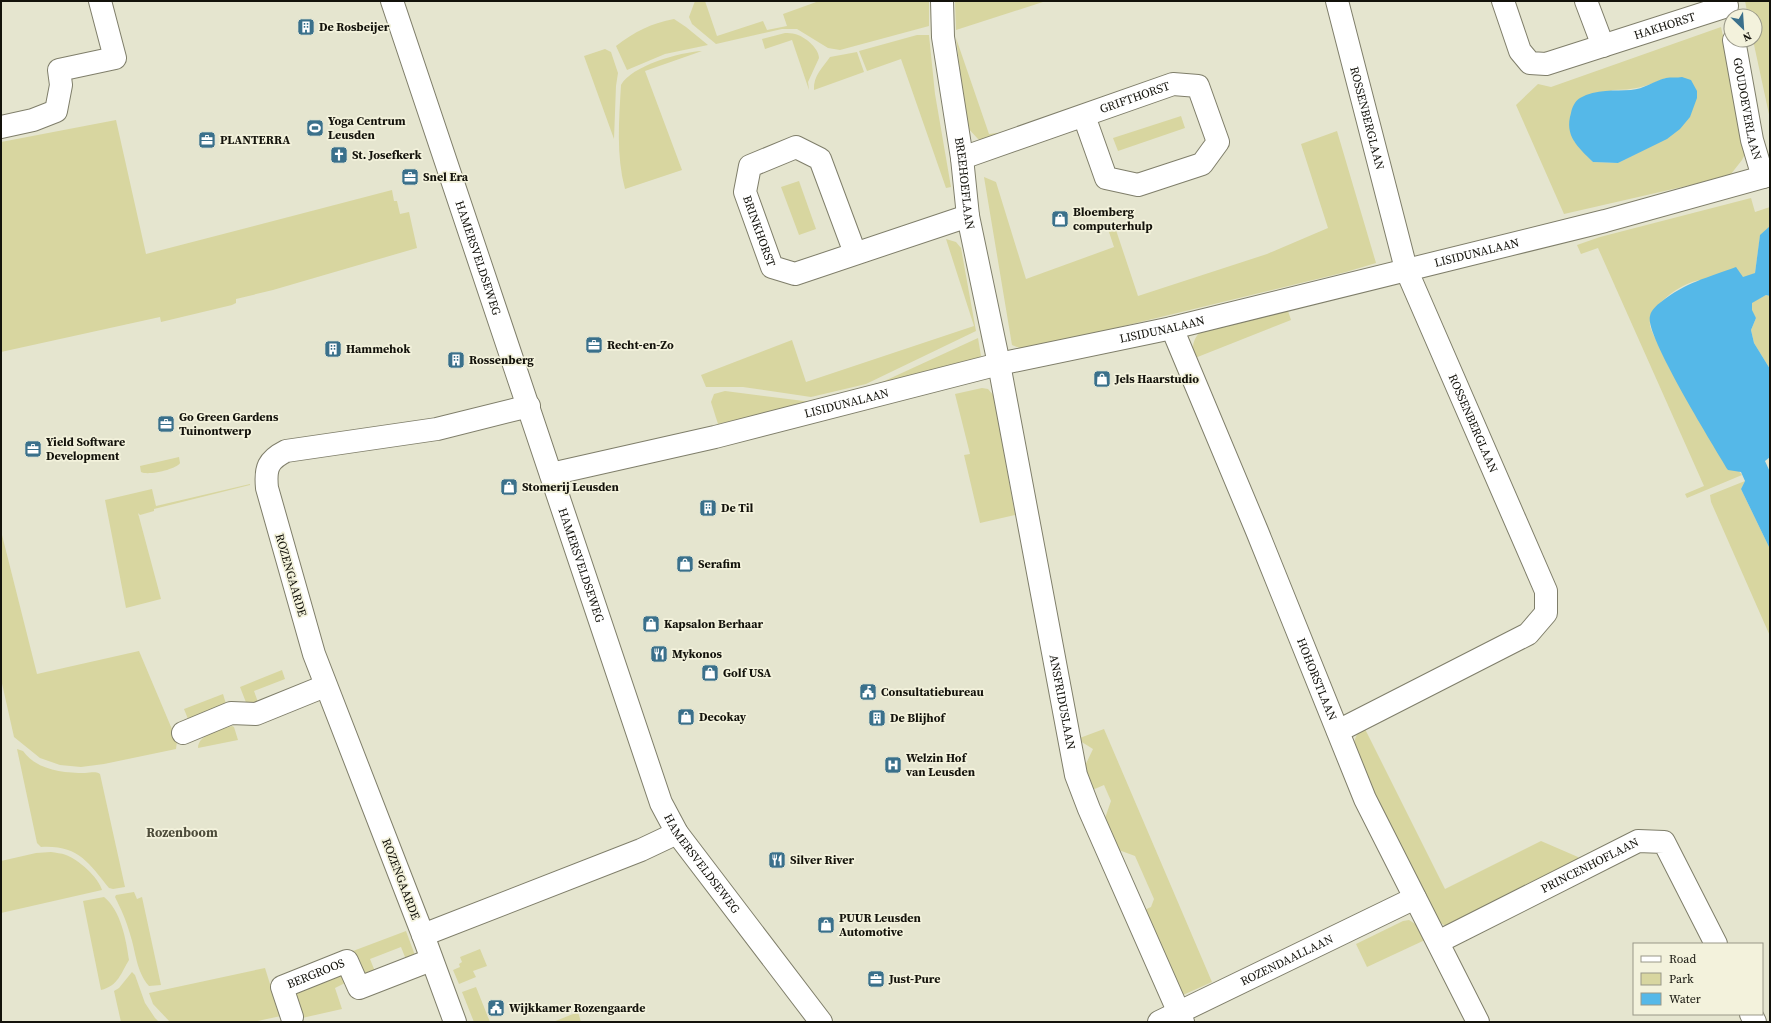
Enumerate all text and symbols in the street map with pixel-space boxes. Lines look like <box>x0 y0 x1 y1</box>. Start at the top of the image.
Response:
street label: HAKHORST <box>1632 8 1698 43</box>
north arrow <box>1723 8 1763 48</box>
building icon: De Rosbeijer <box>296 17 316 37</box>
place label: De Rosbeijer <box>319 19 390 35</box>
text: N <box>1740 28 1754 45</box>
street label: GOUDOEVERLAAN <box>1729 56 1766 162</box>
street label: ROSSENBERGLAAN <box>1346 65 1388 172</box>
street label: GRIFTHORST <box>1098 78 1173 117</box>
place label: Yoga Centrum Leusden <box>328 113 406 143</box>
sports icon: Yoga Centrum Leusden <box>305 118 325 138</box>
office icon: PLANTERRA <box>197 130 217 150</box>
place label: PLANTERRA <box>220 132 290 148</box>
street label: BREEHOEFLAAN <box>951 136 979 231</box>
church icon: St. Josefkerk <box>329 145 349 165</box>
place label: St. Josefkerk <box>352 147 422 163</box>
office icon: Snel Era <box>400 167 420 187</box>
place label: Snel Era <box>423 169 469 185</box>
street label: BRINKHORST <box>739 193 780 270</box>
street label: HAMERSVELDSEWEG <box>452 199 505 317</box>
place label: Bloemberg computerhulp <box>1073 204 1153 234</box>
shop icon: Bloemberg computerhulp <box>1050 209 1070 229</box>
street label: LISIDUNALAAN <box>1433 234 1521 271</box>
street label: LISIDUNALAAN <box>1118 312 1206 347</box>
office icon: Recht-en-Zo <box>584 335 604 355</box>
place label: Recht-en-Zo <box>607 337 674 353</box>
building icon: Hammehok <box>323 339 343 359</box>
place label: Hammehok <box>346 341 411 357</box>
building icon: Rossenberg <box>446 350 466 370</box>
place label: Rossenberg <box>469 352 534 368</box>
shop icon: Jels Haarstudio <box>1092 369 1112 389</box>
place label: Jels Haarstudio <box>1114 371 1199 387</box>
street label: ROSSENBERGLAAN <box>1445 371 1502 475</box>
street label: LISIDUNALAAN <box>803 385 891 422</box>
place label: Go Green Gardens Tuinontwerp <box>179 409 279 439</box>
office icon: Go Green Gardens Tuinontwerp <box>156 414 176 434</box>
place label: Yield Software Development <box>46 434 125 464</box>
office icon: Yield Software Development <box>23 439 43 459</box>
shop icon: Stomerij Leusden <box>499 477 519 497</box>
place label: Stomerij Leusden <box>522 479 620 495</box>
building icon: De Til <box>698 498 718 518</box>
place label: De Til <box>721 500 753 516</box>
street label: HAMERSVELDSEWEG <box>555 506 608 624</box>
street label: ROZENGAARDE <box>272 532 310 618</box>
shop icon: Serafim <box>675 554 695 574</box>
place label: Serafim <box>698 556 741 572</box>
shop icon: Kapsalon Berhaar <box>641 614 661 634</box>
place label: Kapsalon Berhaar <box>664 616 764 632</box>
street label: HOHORSTLAAN <box>1293 636 1341 723</box>
restaurant icon: Mykonos <box>649 644 669 664</box>
place label: Mykonos <box>672 646 722 662</box>
street label: ANSFRIDUSLAAN <box>1046 653 1079 751</box>
shop icon: Golf USA <box>700 663 720 683</box>
place label: Golf USA <box>723 665 771 681</box>
public building icon: Consultatiebureau <box>858 682 878 702</box>
place label: Consultatiebureau <box>881 684 984 700</box>
shop icon: Decokay <box>676 707 696 727</box>
building icon: De Blijhof <box>867 708 887 728</box>
place label: Decokay <box>699 709 747 725</box>
place label: De Blijhof <box>890 710 946 726</box>
place label: Welzin Hof van Leusden <box>905 750 976 780</box>
hospital icon: Welzin Hof van Leusden <box>883 755 903 775</box>
street label: HAMERSVELDSEWEG <box>660 811 743 917</box>
district label: Rozenboom <box>146 824 218 841</box>
street label: PRINCENHOFLAAN <box>1538 834 1641 897</box>
street label: ROZENGAARDE <box>378 836 424 922</box>
restaurant icon: Silver River <box>767 850 787 870</box>
place label: Silver River <box>790 852 855 868</box>
place label: PUUR Leusden Automotive <box>839 910 922 940</box>
shop icon: PUUR Leusden Automotive <box>816 915 836 935</box>
street label: ROZENDAALLAAN <box>1238 931 1336 989</box>
legend <box>1633 943 1763 1015</box>
text: Road <box>1669 951 1696 967</box>
street label: BERGROOS <box>284 955 347 992</box>
office icon: Just-Pure <box>866 969 886 989</box>
place label: Just-Pure <box>888 971 940 987</box>
text: Park <box>1669 971 1694 987</box>
text: Water <box>1669 991 1701 1007</box>
public building icon: Wijkkamer Rozengaarde <box>486 998 506 1018</box>
place label: Wijkkamer Rozengaarde <box>509 1000 645 1016</box>

